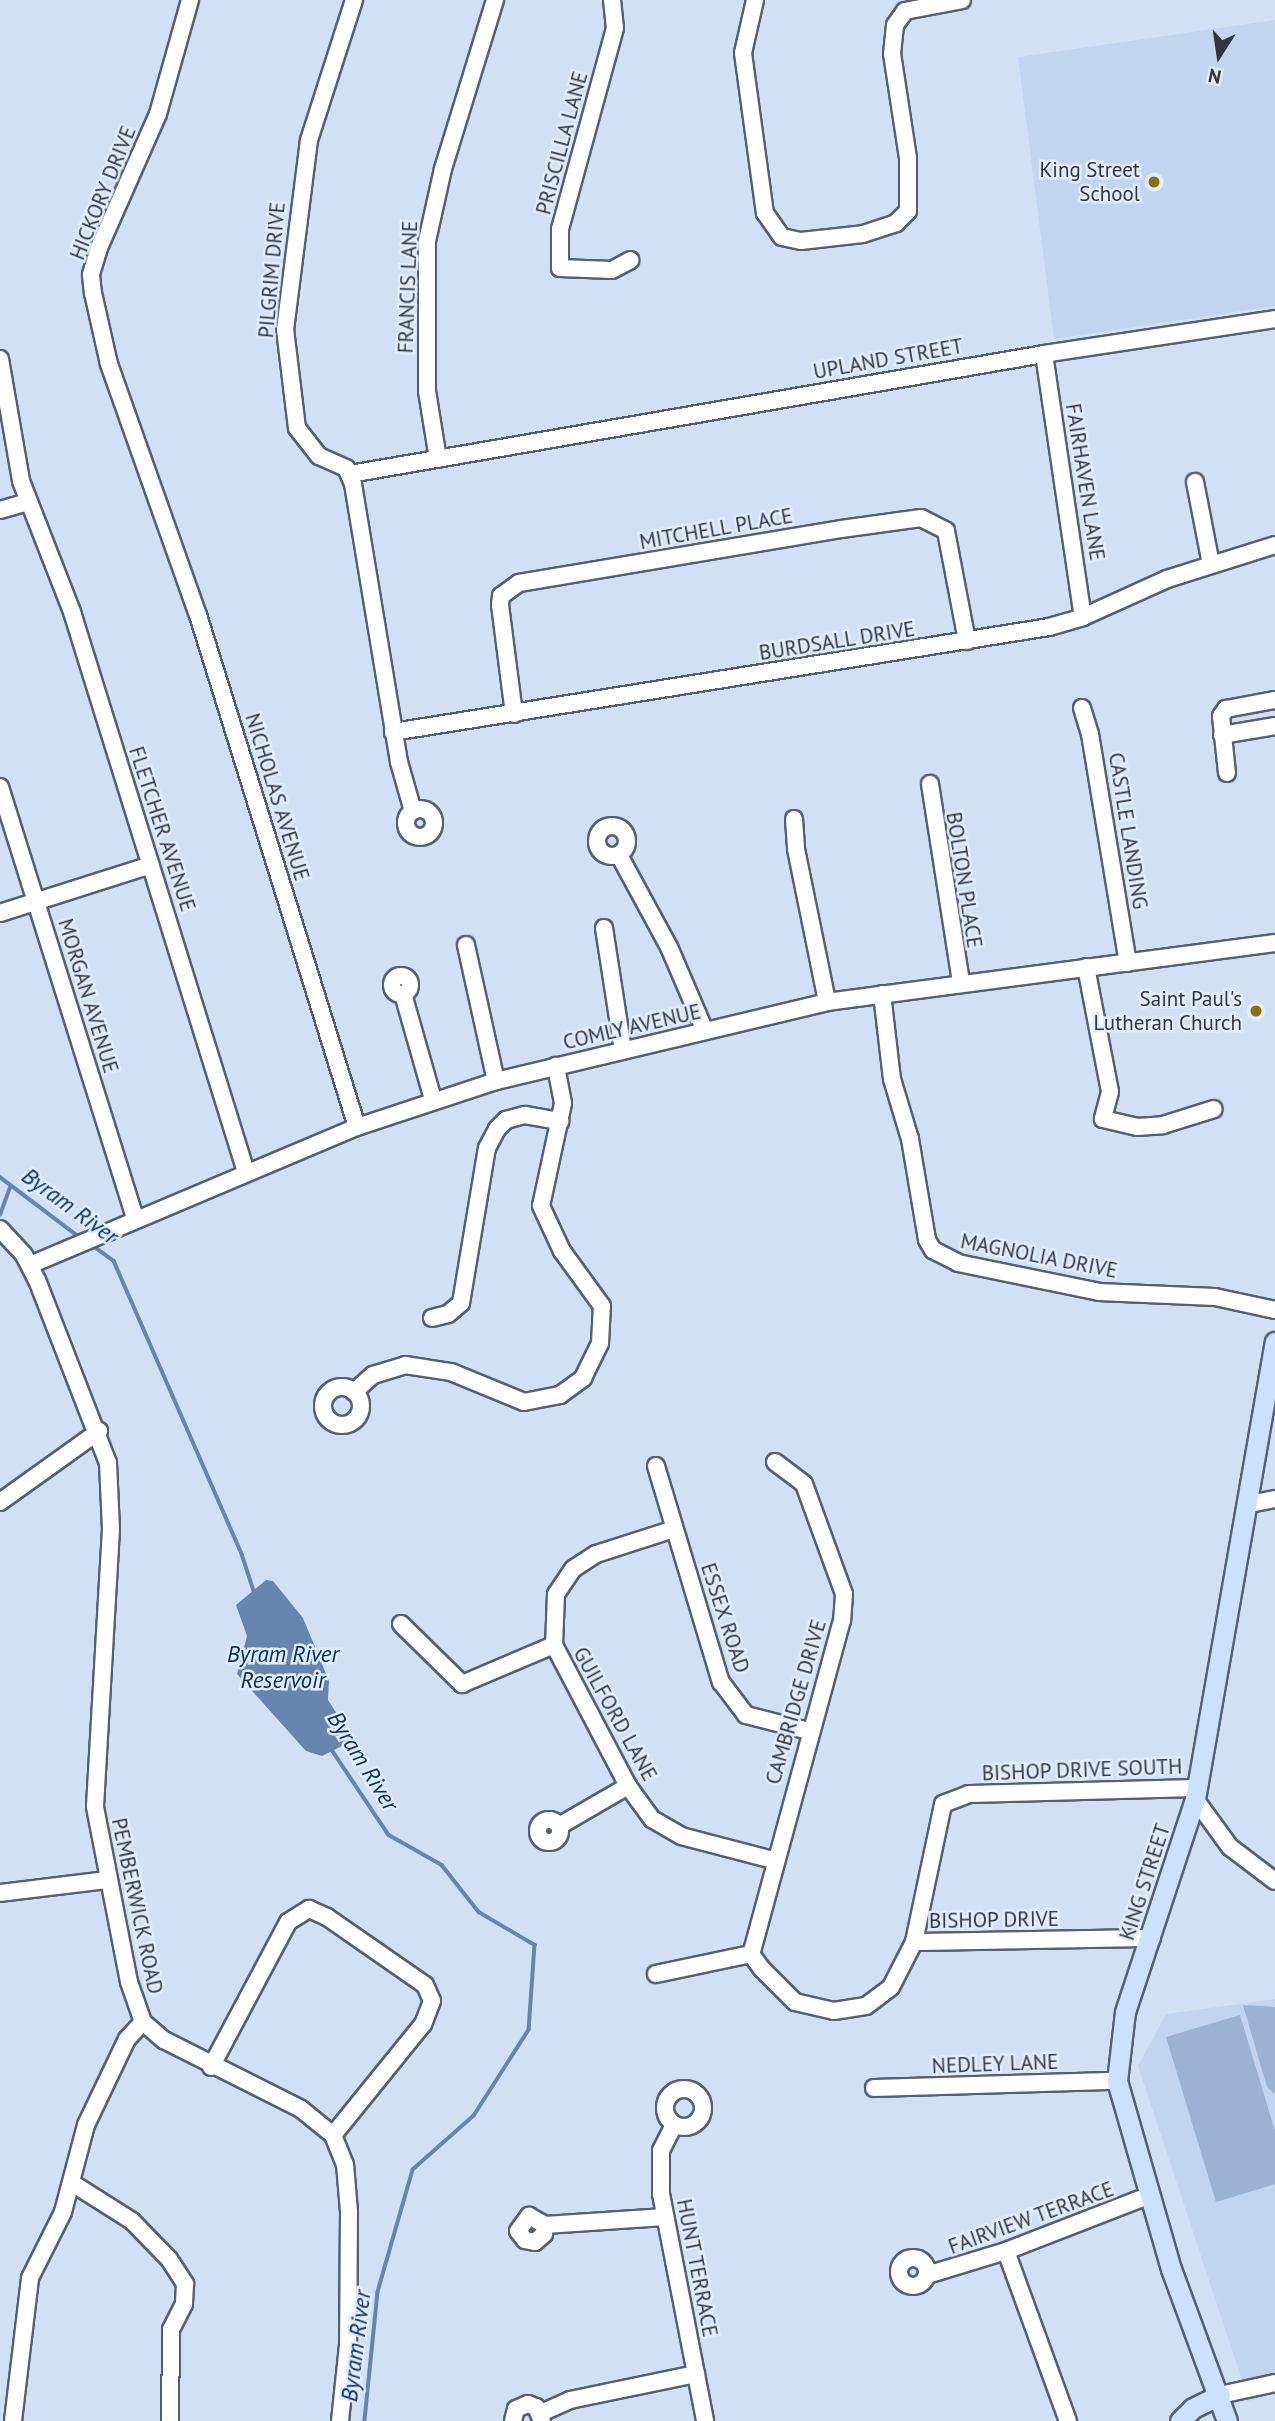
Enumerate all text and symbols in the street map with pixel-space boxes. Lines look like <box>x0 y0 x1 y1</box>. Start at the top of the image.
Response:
north arrow <box>1184 21 1254 91</box>
text: N <box>1206 64 1223 90</box>
street label: PRISCILLA LANE <box>531 68 593 218</box>
street label: HICKORY DRIVE <box>65 122 141 264</box>
place label: King Street School <box>1040 157 1140 207</box>
marker: King Street School <box>1146 174 1162 190</box>
street label: PILGRIM DRIVE <box>253 201 291 339</box>
street label: FRANCIS LANE <box>393 220 423 354</box>
street label: UPLAND STREET <box>811 333 965 385</box>
street label: FAIRHAVEN LANE <box>1060 402 1110 562</box>
street label: MITCHELL PLACE <box>637 503 795 555</box>
street label: BURDSALL DRIVE <box>757 616 917 666</box>
street label: NICHOLAS AVENUE <box>239 710 315 884</box>
street label: FLETCHER AVENUE <box>123 743 201 915</box>
street label: CASTLE LANDING <box>1103 751 1153 911</box>
street label: BOLTON PLACE <box>941 810 987 950</box>
street label: MORGAN AVENUE <box>52 915 124 1077</box>
place label: Saint Paul's Lutheran Church <box>1093 986 1242 1036</box>
street label: COMLY AVENUE <box>560 999 704 1055</box>
marker: Saint Paul's Lutheran Church <box>1248 1003 1264 1019</box>
water label: Byram River <box>17 1162 123 1250</box>
street label: MAGNOLIA DRIVE <box>958 1228 1120 1284</box>
street label: ESSEX ROAD <box>695 1560 755 1676</box>
street label: CAMBRIDGE DRIVE <box>760 1617 832 1787</box>
water label: Byram River Reservoir <box>227 1640 339 1694</box>
street label: GUILFORD LANE <box>568 1643 662 1785</box>
water label: Byram River <box>322 1706 404 1816</box>
street label: BISHOP DRIVE SOUTH <box>981 1754 1183 1786</box>
street label: PEMBERWICK ROAD <box>106 1815 168 1997</box>
street label: KING STREET <box>1114 1821 1176 1943</box>
street label: BISHOP DRIVE <box>928 1906 1060 1934</box>
street label: NEDLEY LANE <box>931 2049 1059 2079</box>
street label: FAIRVIEW TERRACE <box>944 2176 1118 2260</box>
street label: HUNT TERRACE <box>671 2196 723 2340</box>
water label: Byram River <box>335 2289 377 2403</box>

